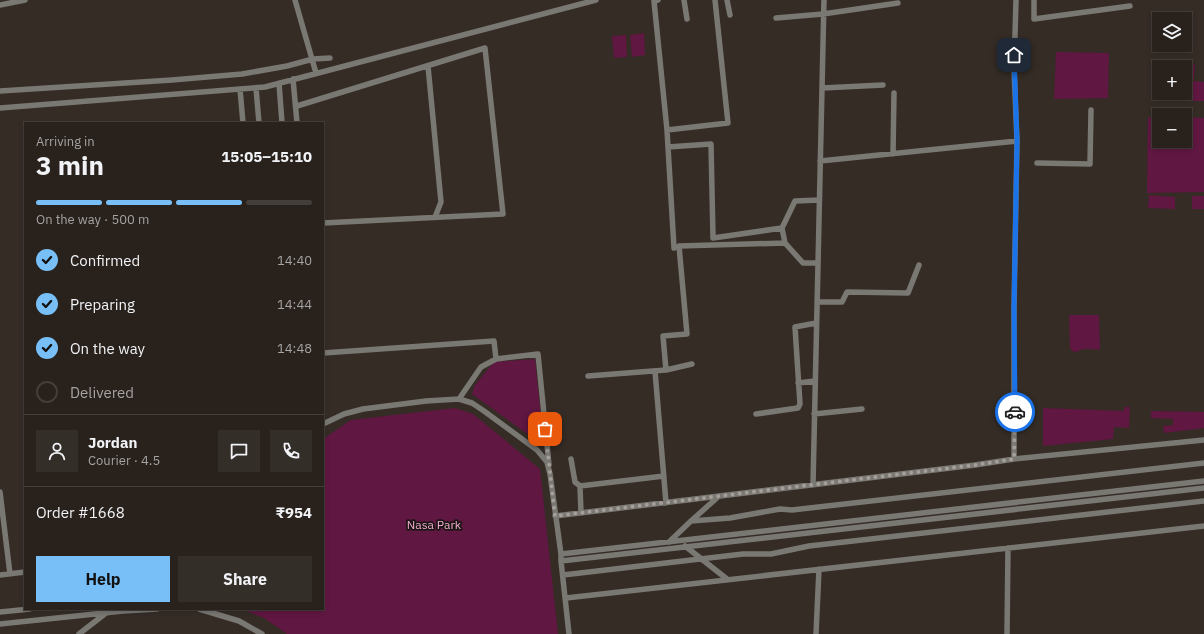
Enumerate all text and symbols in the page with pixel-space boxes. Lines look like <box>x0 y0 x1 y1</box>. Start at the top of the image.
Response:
map controls <box>1152 12 1192 148</box>
button: layers <box>1152 12 1192 52</box>
pin <box>997 38 1031 72</box>
icon: home <box>1003 44 1025 66</box>
button: + <box>1152 60 1192 100</box>
button: − <box>1152 108 1192 148</box>
text: Arriving in <box>36 133 95 150</box>
text: 15:05–15:10 <box>221 147 312 166</box>
text: 3 min <box>36 148 104 182</box>
text: On the way · 500 m <box>36 211 149 228</box>
icon: check <box>36 249 58 271</box>
text: Confirmed <box>70 251 140 270</box>
text: 14:40 <box>277 252 312 269</box>
icon: check <box>36 293 58 315</box>
text: Preparing <box>70 295 135 314</box>
text: 14:44 <box>277 296 312 313</box>
icon: check <box>36 337 58 359</box>
text: On the way <box>70 339 145 358</box>
text: 14:48 <box>277 340 312 357</box>
text: Delivered <box>70 383 134 402</box>
courier <box>995 392 1035 432</box>
icon: car <box>1004 401 1026 423</box>
pin <box>528 412 562 446</box>
icon: bag <box>534 418 556 440</box>
button: person <box>36 430 78 472</box>
button: chat <box>218 430 260 472</box>
button: phone <box>270 430 312 472</box>
text: Jordan <box>88 433 137 452</box>
text: Courier · 4.5 <box>88 452 160 469</box>
text: Order #1668 <box>36 503 125 522</box>
text: ₹954 <box>276 503 312 522</box>
park label: Nasa Park <box>407 517 462 532</box>
button: Help <box>36 556 170 602</box>
button: Share <box>178 556 312 602</box>

